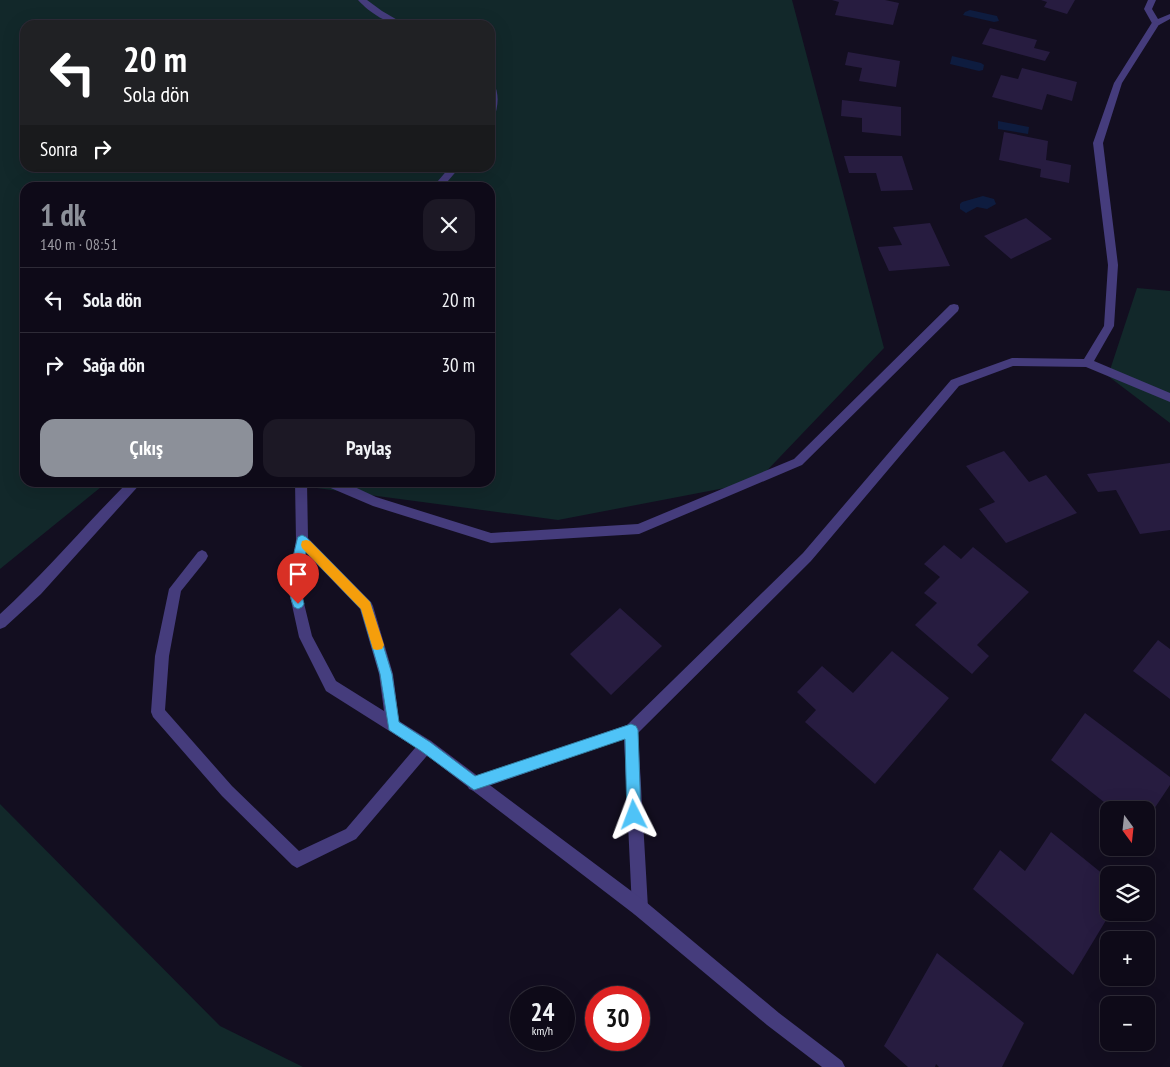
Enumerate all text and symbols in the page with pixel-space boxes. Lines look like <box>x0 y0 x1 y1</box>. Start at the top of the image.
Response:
text: 20 m <box>123 36 187 82</box>
icon: left <box>40 40 105 105</box>
text: Sola dön <box>123 80 189 108</box>
icon: right <box>88 135 116 163</box>
text: Sonra <box>40 137 78 161</box>
text: 1 dk <box>40 195 86 234</box>
button: close <box>423 199 475 251</box>
text: 140 m · 08:51 <box>40 234 118 254</box>
icon: left <box>40 286 68 314</box>
text: Sola dön <box>83 288 142 312</box>
text: 20 m <box>442 288 475 312</box>
icon: right <box>40 351 68 379</box>
text: Sağa dön <box>83 353 145 377</box>
text: 30 m <box>442 353 475 377</box>
button: Çıkış <box>40 419 253 477</box>
button: Paylaş <box>263 419 475 477</box>
pin <box>277 553 319 604</box>
icon: arrive <box>284 560 312 588</box>
position arrow <box>607 788 659 840</box>
north arrow <box>1100 801 1155 856</box>
map controls <box>1100 801 1155 1051</box>
button: layers <box>1100 866 1155 921</box>
button: + <box>1100 931 1155 986</box>
speed limit sign: 30 <box>585 986 650 1051</box>
text: 24 <box>531 996 554 1028</box>
button: − <box>1100 996 1155 1051</box>
text: km/h <box>532 1023 553 1038</box>

